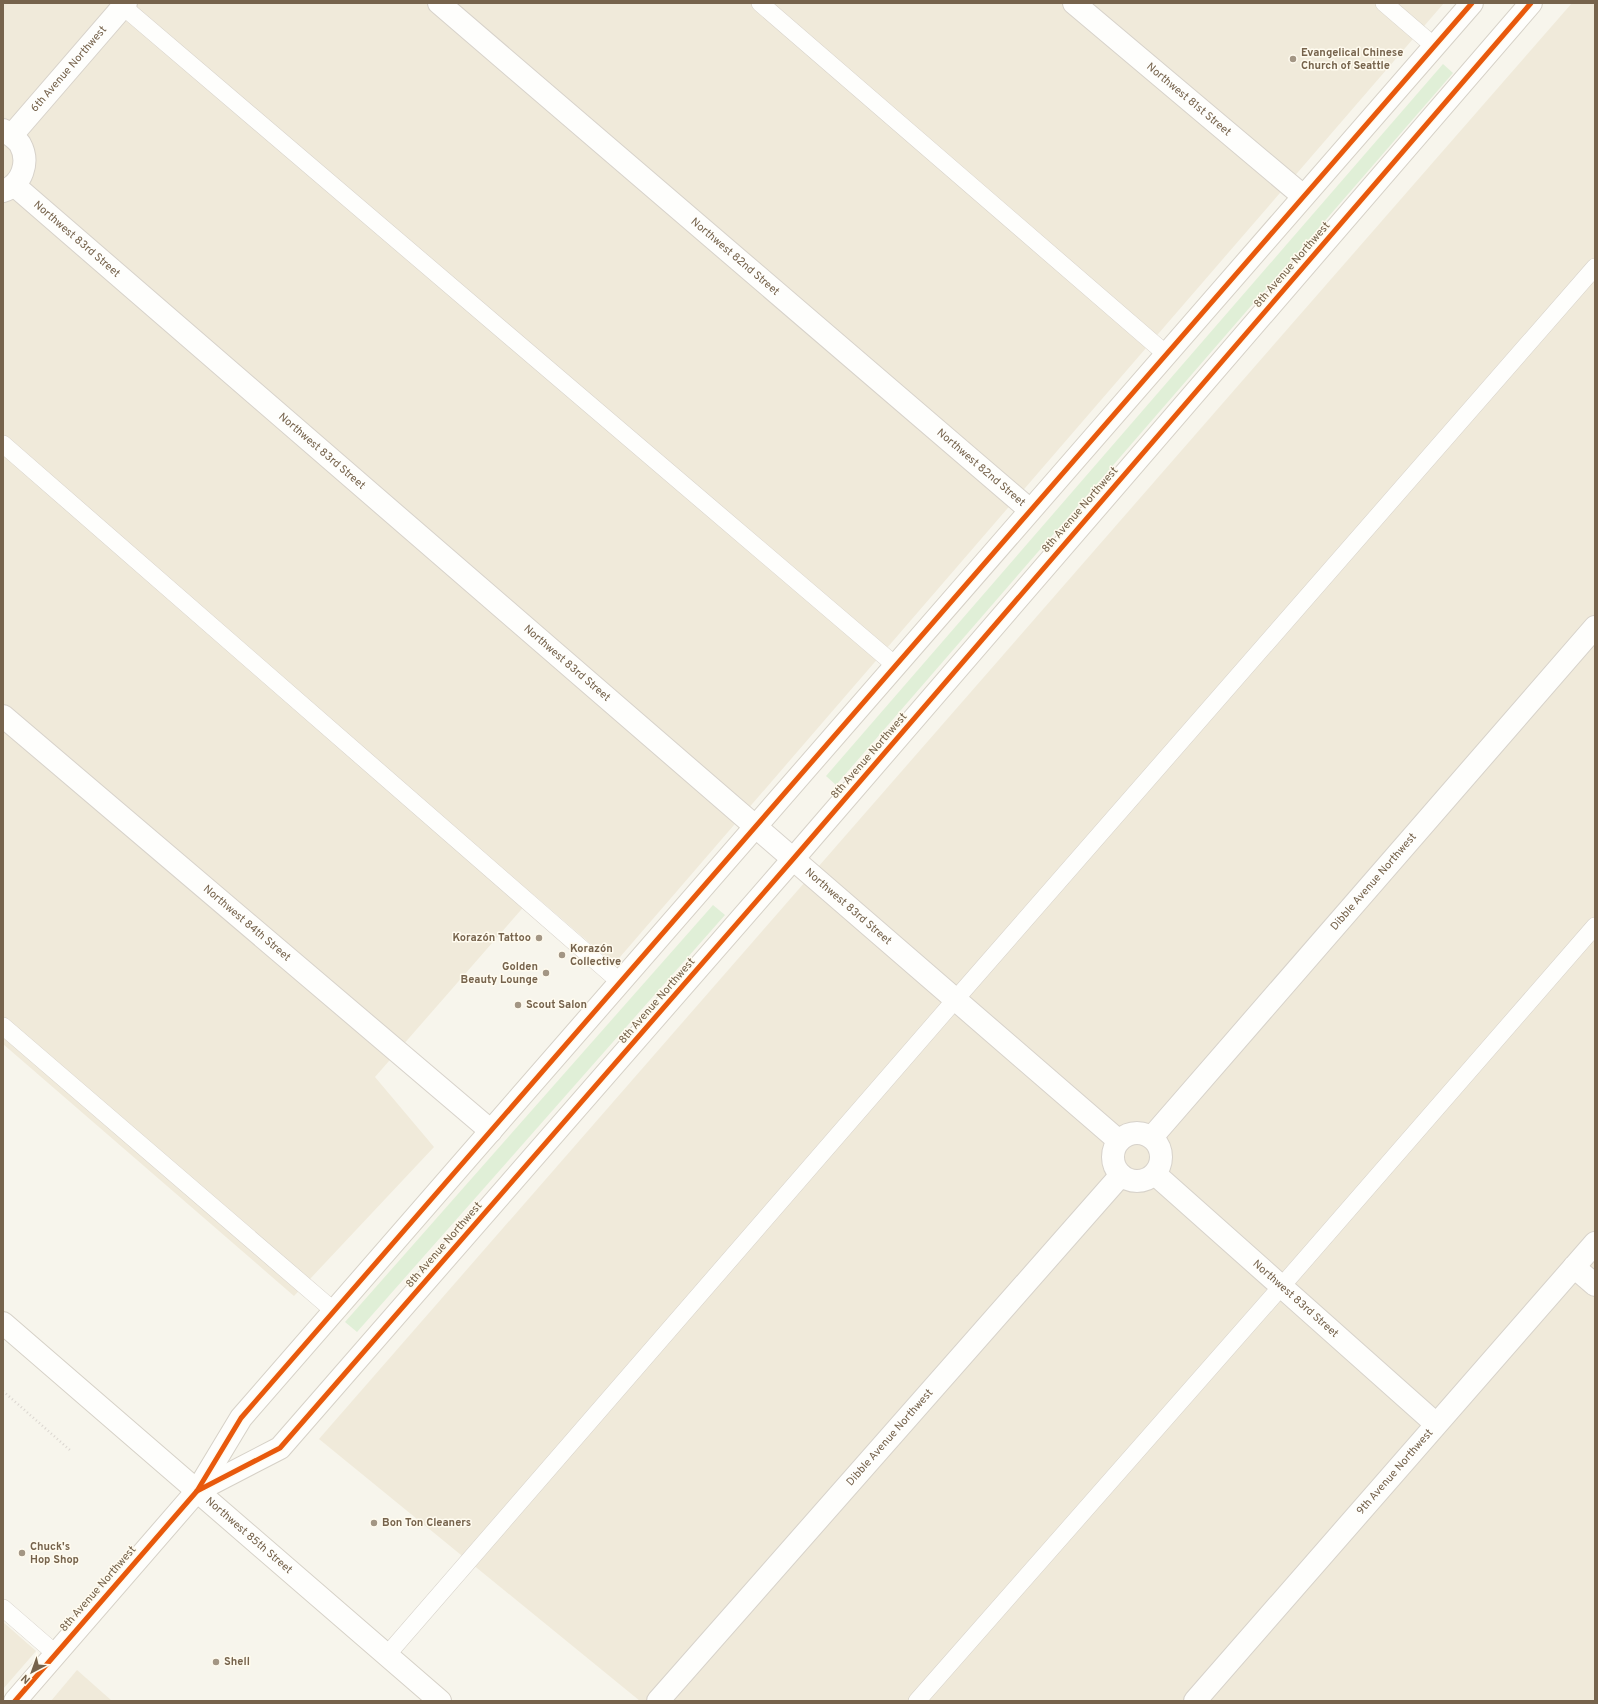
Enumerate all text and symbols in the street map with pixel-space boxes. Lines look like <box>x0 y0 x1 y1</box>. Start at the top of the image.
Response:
street label: 6th Avenue Northwest <box>28 23 110 115</box>
place label: Evangelical Chinese Church of Seattle <box>1301 46 1403 73</box>
marker: Evangelical Chinese Church of Seattle <box>1288 54 1298 64</box>
street label: Northwest 81st Street <box>1143 60 1234 139</box>
street label: Northwest 83rd Street <box>30 198 123 281</box>
street label: Northwest 82nd Street <box>688 215 782 299</box>
street label: 8th Avenue Northwest <box>1251 219 1333 311</box>
street label: Northwest 83rd Street <box>276 410 368 493</box>
street label: Northwest 82nd Street <box>934 426 1028 510</box>
street label: 8th Avenue Northwest <box>1039 464 1121 556</box>
street label: Northwest 83rd Street <box>521 622 613 705</box>
street label: 8th Avenue Northwest <box>828 710 910 802</box>
street label: Dibble Avenue Northwest <box>1328 830 1420 933</box>
street label: Northwest 83rd Street <box>802 865 894 948</box>
street label: Northwest 84th Street <box>200 882 293 964</box>
place label: Korazón Tattoo <box>453 931 531 945</box>
marker: Korazón Tattoo <box>534 933 544 943</box>
place label: Korazón Collective <box>570 942 621 969</box>
marker: Korazón Collective <box>557 950 567 960</box>
street label: 8th Avenue Northwest <box>616 955 698 1047</box>
place label: Golden Beauty Lounge <box>461 960 538 987</box>
marker: Golden Beauty Lounge <box>541 968 551 978</box>
place label: Scout Salon <box>526 998 587 1012</box>
marker: Scout Salon <box>513 1000 523 1010</box>
street label: 8th Avenue Northwest <box>403 1199 485 1291</box>
street label: Northwest 83rd Street <box>1250 1257 1341 1341</box>
street label: Dibble Avenue Northwest <box>844 1386 936 1489</box>
street label: 9th Avenue Northwest <box>1354 1426 1436 1518</box>
street label: Northwest 85th Street <box>202 1494 295 1577</box>
place label: Bon Ton Cleaners <box>382 1516 471 1530</box>
marker: Bon Ton Cleaners <box>369 1518 379 1528</box>
place label: Chuck's Hop Shop <box>30 1540 79 1567</box>
street label: 8th Avenue Northwest <box>57 1543 139 1635</box>
marker: Chuck's Hop Shop <box>17 1548 27 1558</box>
north arrow <box>12 1652 52 1692</box>
place label: Shell <box>224 1655 250 1669</box>
marker: Shell <box>211 1657 221 1667</box>
text: N <box>19 1671 34 1687</box>

